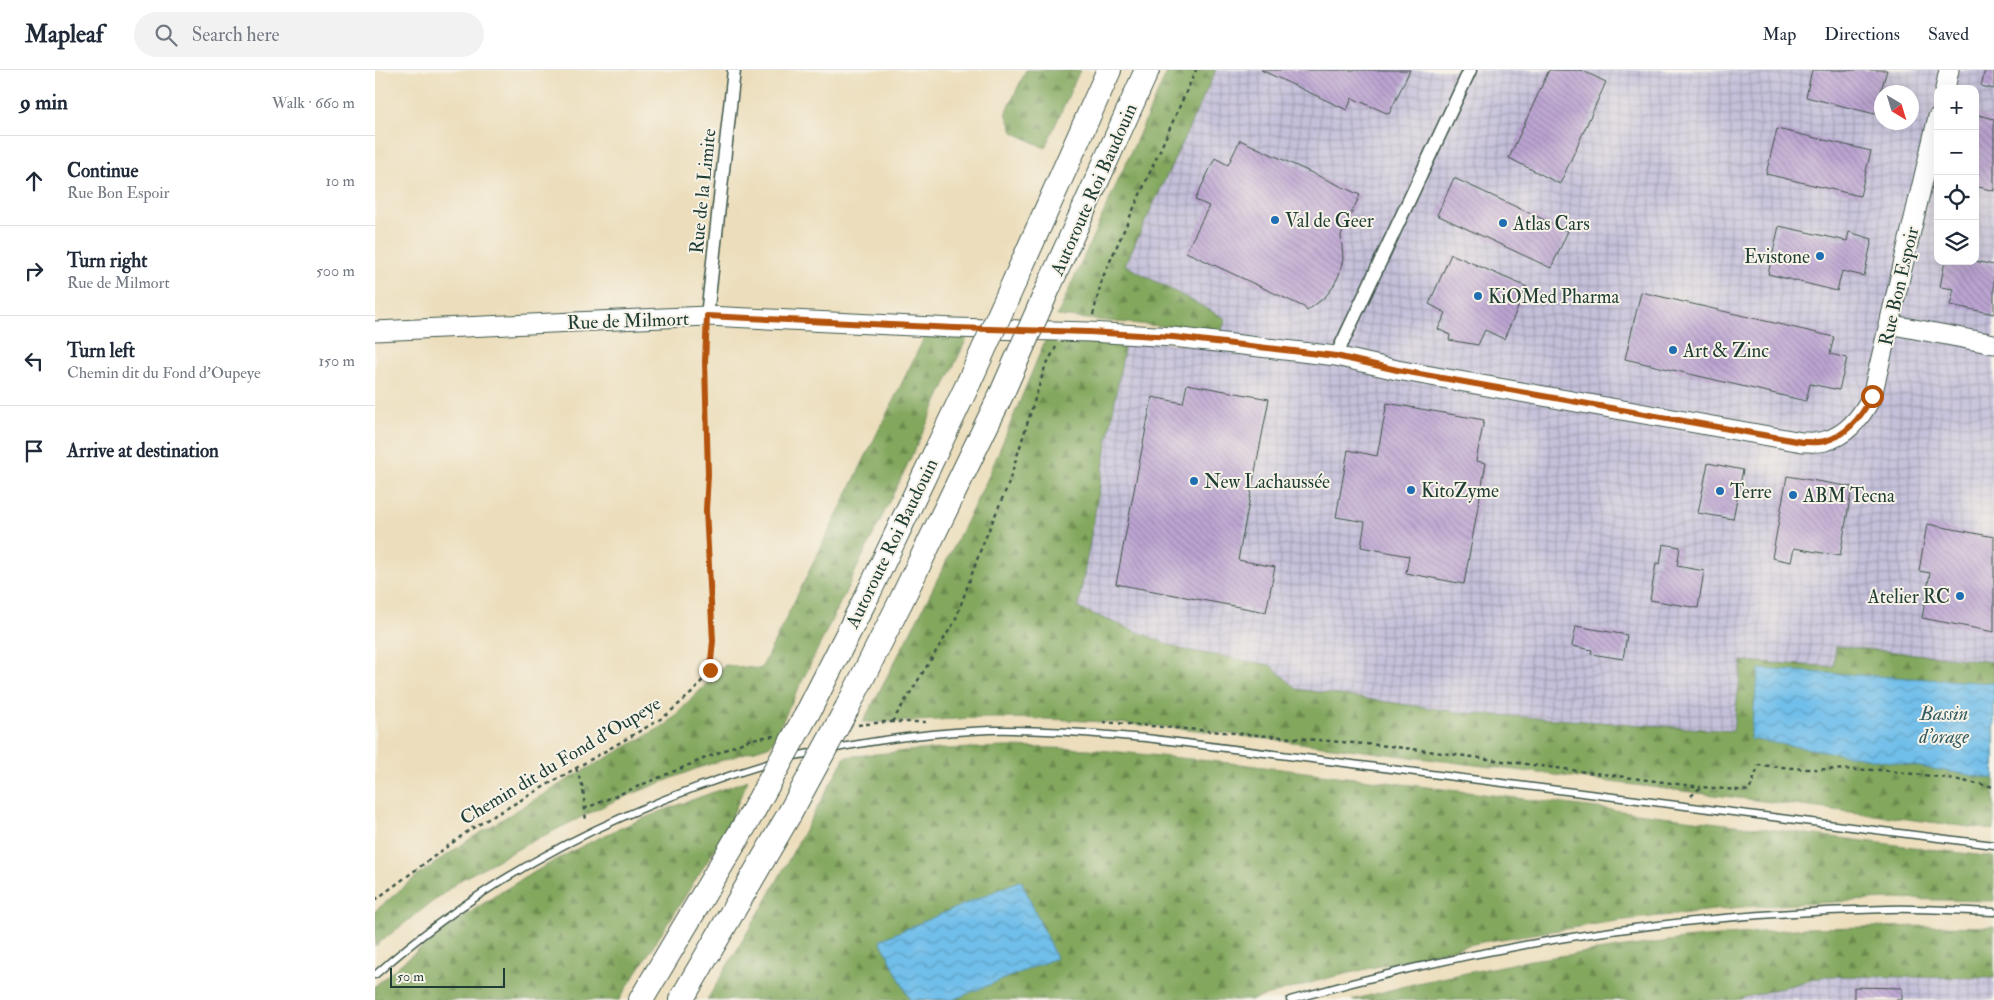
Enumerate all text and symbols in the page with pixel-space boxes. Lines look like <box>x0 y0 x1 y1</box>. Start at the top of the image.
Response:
search box <box>134 12 484 57</box>
text: Mapleaf <box>25 19 104 50</box>
icon: search <box>152 21 180 49</box>
text: Search here <box>192 23 279 47</box>
text: Map <box>1763 23 1796 46</box>
text: Directions <box>1824 23 1900 46</box>
text: Saved <box>1928 23 1969 46</box>
north arrow <box>1874 85 1919 130</box>
map controls <box>1934 85 1979 265</box>
button: + <box>1934 85 1979 130</box>
text: 9 min <box>20 89 68 116</box>
text: Walk · 660 m <box>272 93 355 113</box>
street label: Autoroute Roi Baudouin <box>1045 99 1143 280</box>
street label: Rue de la Limite <box>684 127 722 255</box>
button: − <box>1934 130 1979 175</box>
text: Continue <box>67 159 138 183</box>
icon: ahead <box>20 167 48 195</box>
text: 10 m <box>325 171 355 191</box>
button: locate <box>1934 175 1979 220</box>
text: Rue Bon Espoir <box>67 183 169 203</box>
place label: Val de Geer <box>1285 209 1374 233</box>
place label: Atlas Cars <box>1512 212 1590 236</box>
marker: Val de Geer <box>1269 214 1281 226</box>
marker: Atlas Cars <box>1497 217 1509 229</box>
button: layers <box>1934 220 1979 265</box>
street label: Rue Bon Espoir <box>1874 224 1925 348</box>
place label: Evistone <box>1744 245 1810 269</box>
text: Turn right <box>67 249 147 273</box>
marker: Evistone <box>1814 250 1826 262</box>
icon: right <box>20 257 48 285</box>
text: 500 m <box>316 261 355 281</box>
text: Rue de Milmort <box>67 273 170 293</box>
place label: KiOMed Pharma <box>1488 285 1620 309</box>
marker: KiOMed Pharma <box>1472 290 1484 302</box>
street label: Rue de Milmort <box>567 307 689 335</box>
text: Turn left <box>67 339 135 363</box>
place label: Art & Zinc <box>1682 339 1769 363</box>
marker: Art & Zinc <box>1667 344 1679 356</box>
icon: left <box>20 347 48 375</box>
text: 150 m <box>318 351 355 371</box>
text: Chemin dit du Fond d'Oupeye <box>67 363 261 383</box>
route start <box>1861 385 1884 408</box>
icon: arrive <box>20 437 48 465</box>
text: Arrive at destination <box>67 439 219 463</box>
street label: Autoroute Roi Baudouin <box>840 454 944 633</box>
place label: New Lachaussée <box>1204 470 1330 494</box>
marker: New Lachaussée <box>1188 475 1200 487</box>
place label: KitoZyme <box>1421 479 1499 503</box>
place label: Terre <box>1730 480 1772 504</box>
marker: KitoZyme <box>1405 484 1417 496</box>
place label: ABM Tecna <box>1802 484 1895 508</box>
marker: Terre <box>1714 485 1726 497</box>
marker: ABM Tecna <box>1787 489 1799 501</box>
place label: Atelier RC <box>1867 585 1950 609</box>
marker: Atelier RC <box>1954 590 1966 602</box>
route end <box>699 659 722 682</box>
street label: Chemin dit du Fond d'Oupeye <box>456 691 666 831</box>
water label: Bassin d'orage <box>1918 701 1969 749</box>
scale bar <box>390 965 505 988</box>
text: 50 m <box>397 968 424 985</box>

